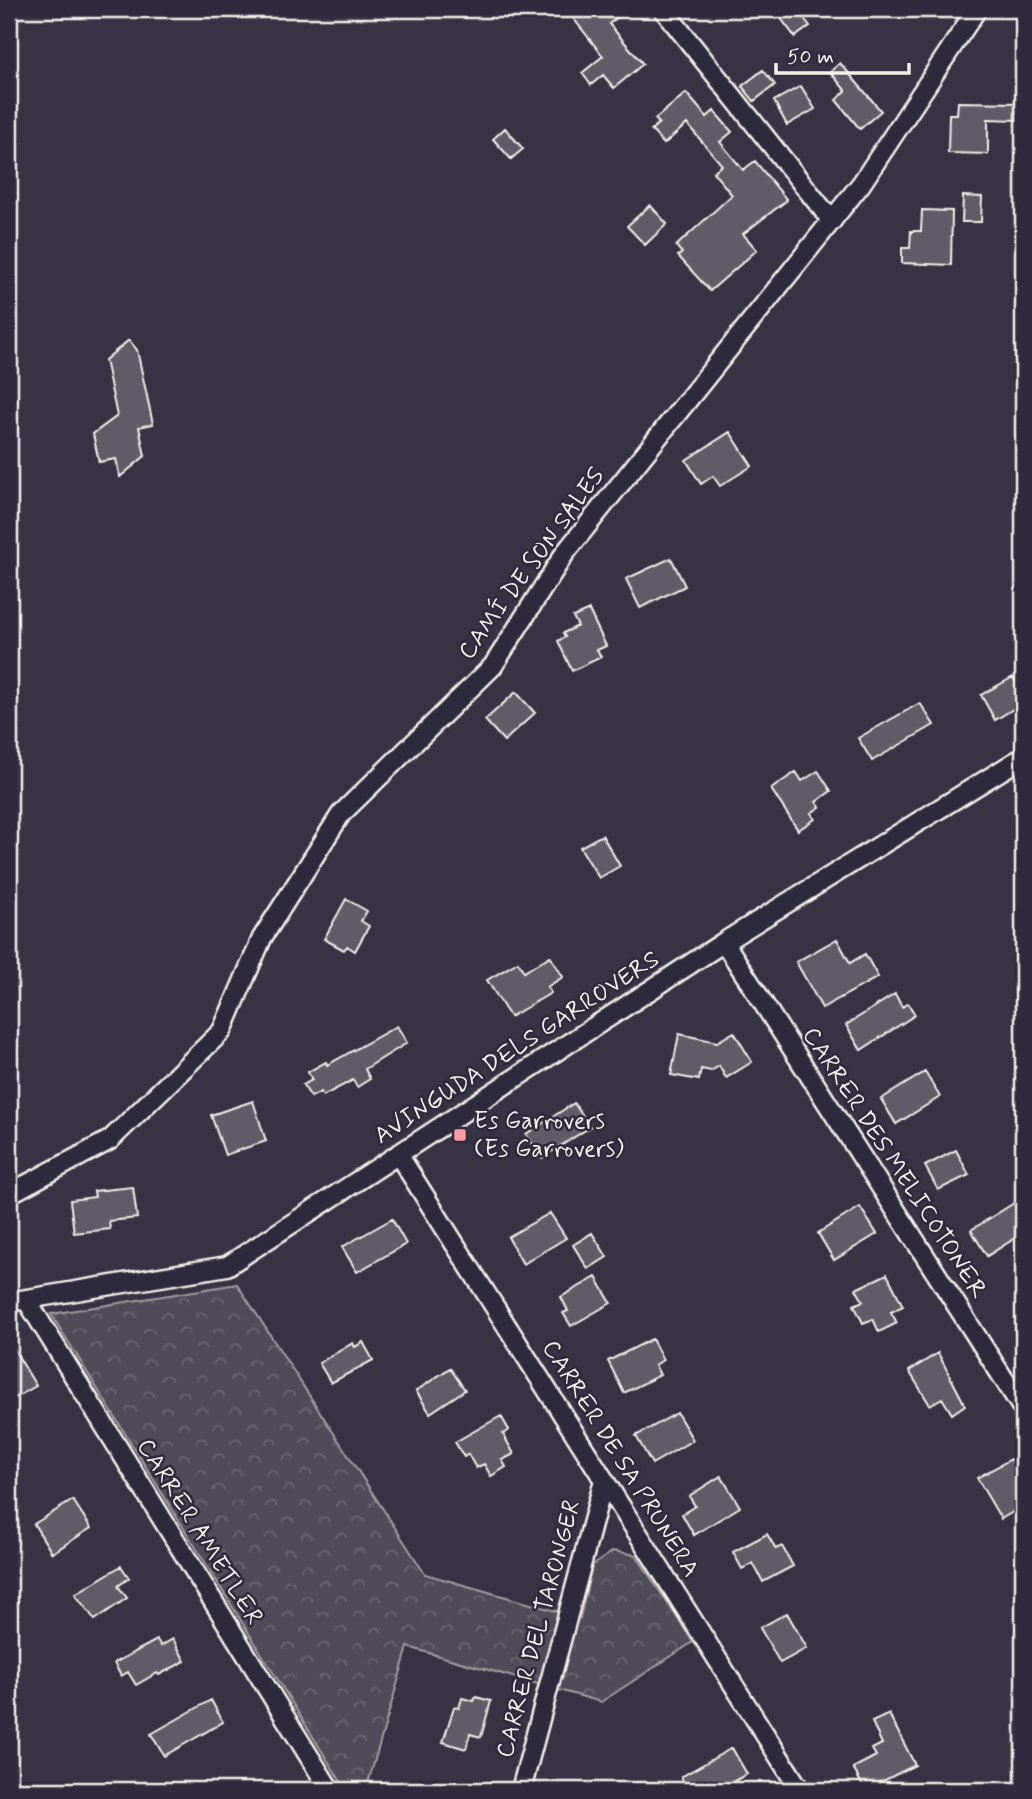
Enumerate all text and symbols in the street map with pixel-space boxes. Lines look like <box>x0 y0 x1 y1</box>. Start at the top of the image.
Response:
scale bar <box>776 32 909 76</box>
text: 50 m <box>787 43 834 71</box>
street label: CAMÍ DE SON SALES <box>451 461 612 666</box>
street label: AVINGUDA DELS GARROVERS <box>369 944 665 1152</box>
street label: CARRER DES MELICOTONER <box>795 1022 994 1305</box>
place label: Es Garrovers (Es Garrovers) <box>474 1106 624 1165</box>
marker: Es Garrovers (Es Garrovers) <box>452 1127 468 1143</box>
street label: CARRER DE SA PRUNERA <box>534 1335 706 1583</box>
street label: CARRER AMETLER <box>129 1433 269 1631</box>
street label: CARRER DEL TARONGER <box>490 1497 588 1761</box>

